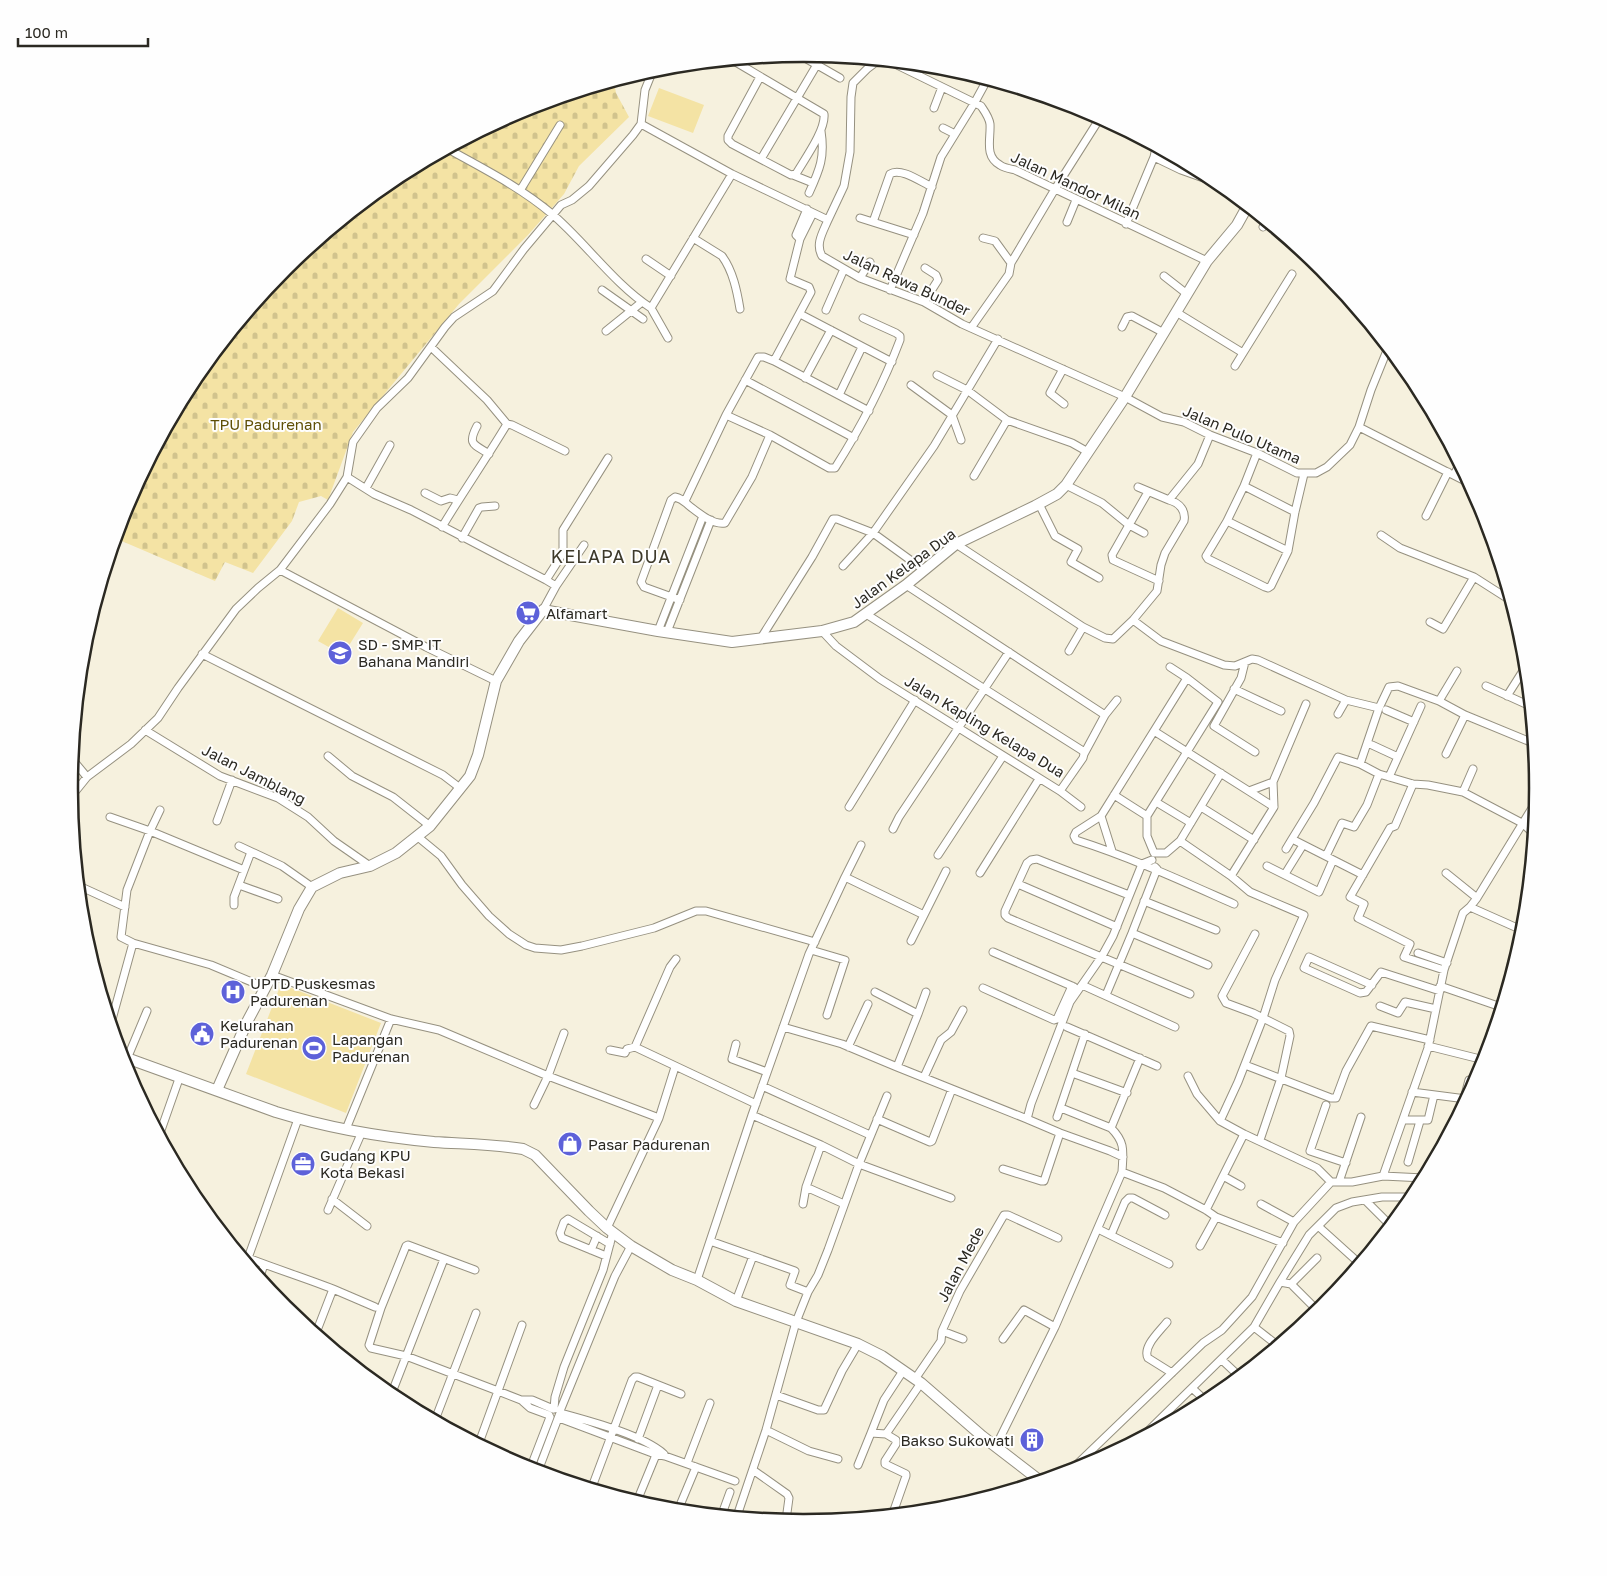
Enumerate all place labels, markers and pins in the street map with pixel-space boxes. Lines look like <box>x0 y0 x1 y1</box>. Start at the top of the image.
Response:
supermarket icon: Alfamart <box>515 600 541 626</box>
place label: Alfamart <box>546 604 608 622</box>
place label: SD - SMP IT Bahana Mandiri <box>358 635 469 670</box>
school or university icon: SD - SMP IT Bahana Mandiri <box>327 640 353 666</box>
place label: UPTD Puskesmas Padurenan <box>250 974 376 1009</box>
hospital icon: UPTD Puskesmas Padurenan <box>220 979 246 1005</box>
place label: Kelurahan Padurenan <box>220 1016 298 1051</box>
public building icon: Kelurahan Padurenan <box>189 1021 215 1047</box>
place label: Lapangan Padurenan <box>332 1030 410 1065</box>
sports icon: Lapangan Padurenan <box>301 1035 327 1061</box>
shop icon: Pasar Padurenan <box>557 1131 583 1157</box>
place label: Pasar Padurenan <box>588 1135 710 1153</box>
place label: Gudang KPU Kota Bekasi <box>320 1146 411 1181</box>
office icon: Gudang KPU Kota Bekasi <box>290 1151 316 1177</box>
building icon: Bakso Sukowati <box>1019 1427 1045 1453</box>
place label: Bakso Sukowati <box>900 1431 1014 1449</box>

